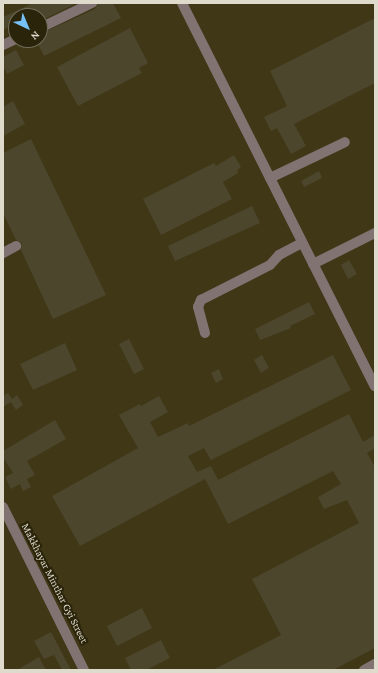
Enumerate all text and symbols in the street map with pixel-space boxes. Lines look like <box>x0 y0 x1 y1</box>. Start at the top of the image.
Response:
north arrow <box>8 8 48 48</box>
text: N <box>29 29 43 43</box>
street label: Makkhayar Minthar Gyi Street <box>19 521 91 645</box>

